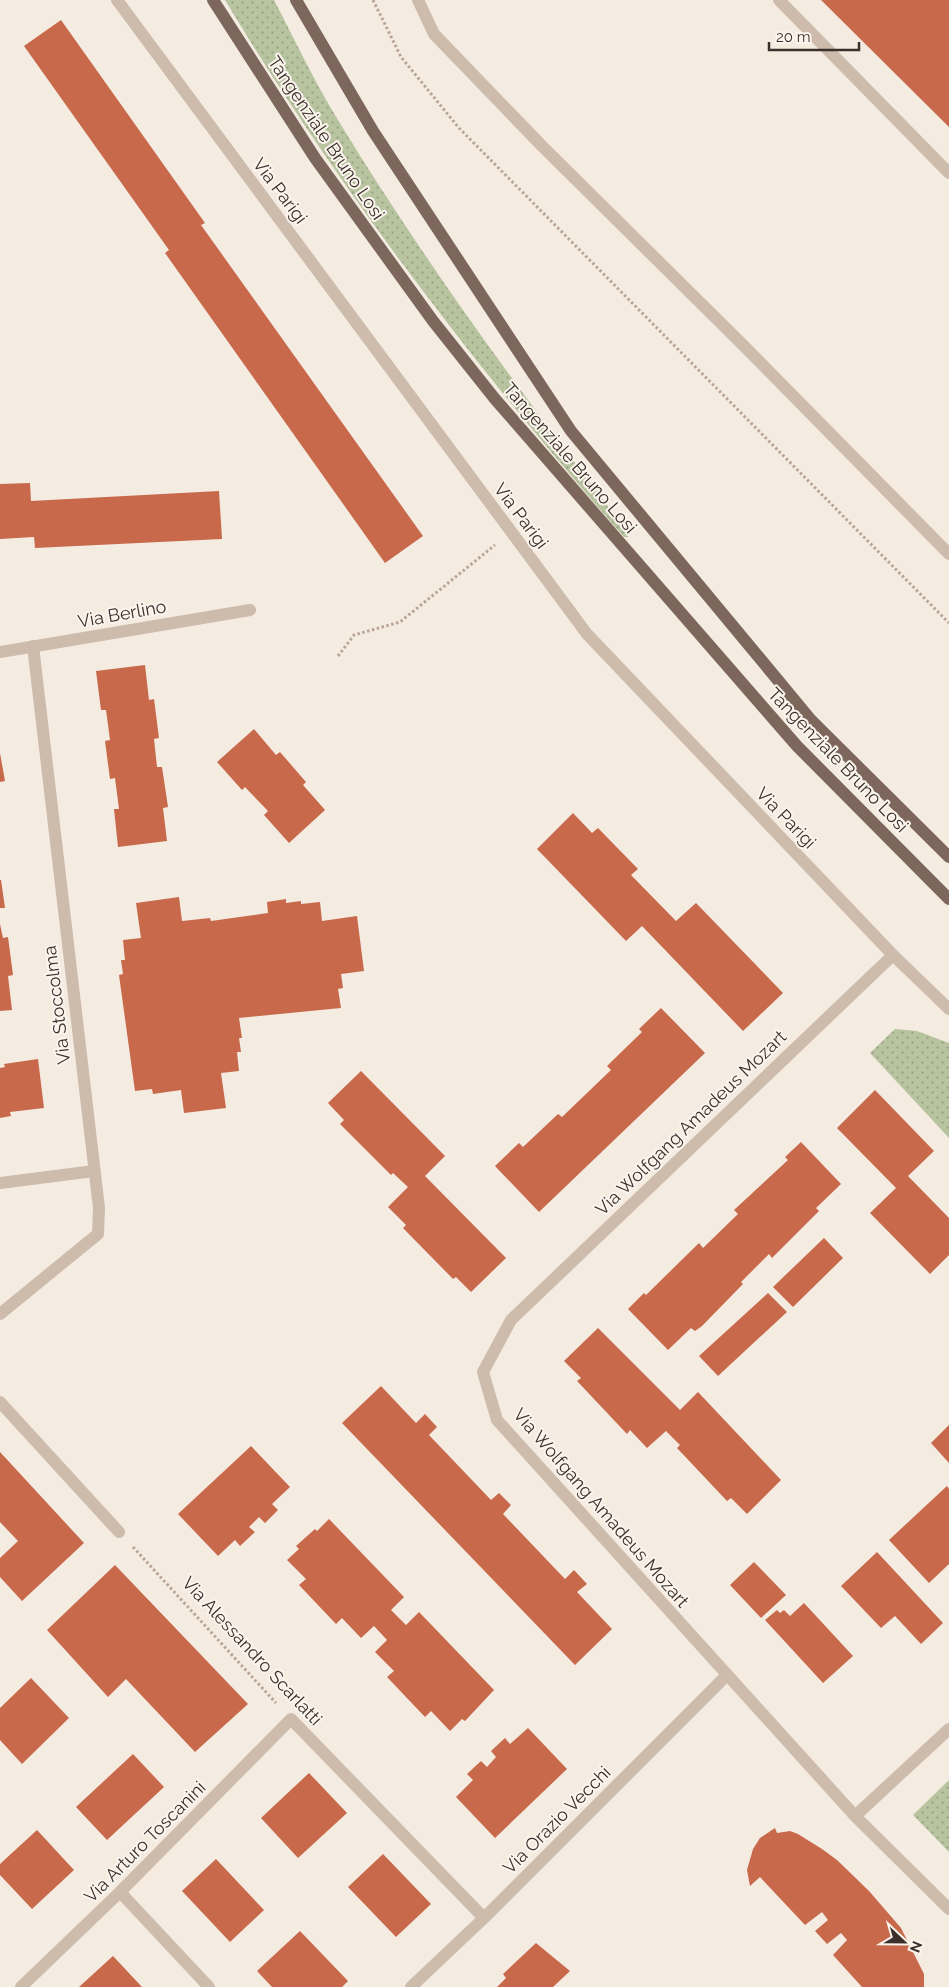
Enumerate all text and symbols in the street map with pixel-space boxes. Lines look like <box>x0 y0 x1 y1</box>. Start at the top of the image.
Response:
scale bar <box>769 20 859 52</box>
text: 20 m <box>776 28 811 46</box>
street label: Tangenziale Bruno Losi <box>264 52 389 223</box>
street label: Via Parigi <box>249 154 312 228</box>
street label: Tangenziale Bruno Losi <box>499 378 641 537</box>
street label: Via Parigi <box>490 479 553 553</box>
street label: Via Berlino <box>76 595 168 632</box>
street label: Tangenziale Bruno Losi <box>764 683 913 836</box>
street label: Via Parigi <box>752 783 821 853</box>
street label: Via Stoccolma <box>39 945 74 1066</box>
street label: Via Wolfgang Amadeus Mozart <box>591 1026 790 1219</box>
street label: Via Wolfgang Amadeus Mozart <box>509 1404 694 1611</box>
street label: Via Alessandro Scarlatti <box>178 1572 327 1729</box>
street label: Via Orazio Vecchi <box>499 1762 615 1878</box>
street label: Via Arturo Toscanini <box>80 1777 210 1907</box>
north arrow <box>879 1917 929 1967</box>
text: N <box>907 1939 925 1955</box>

